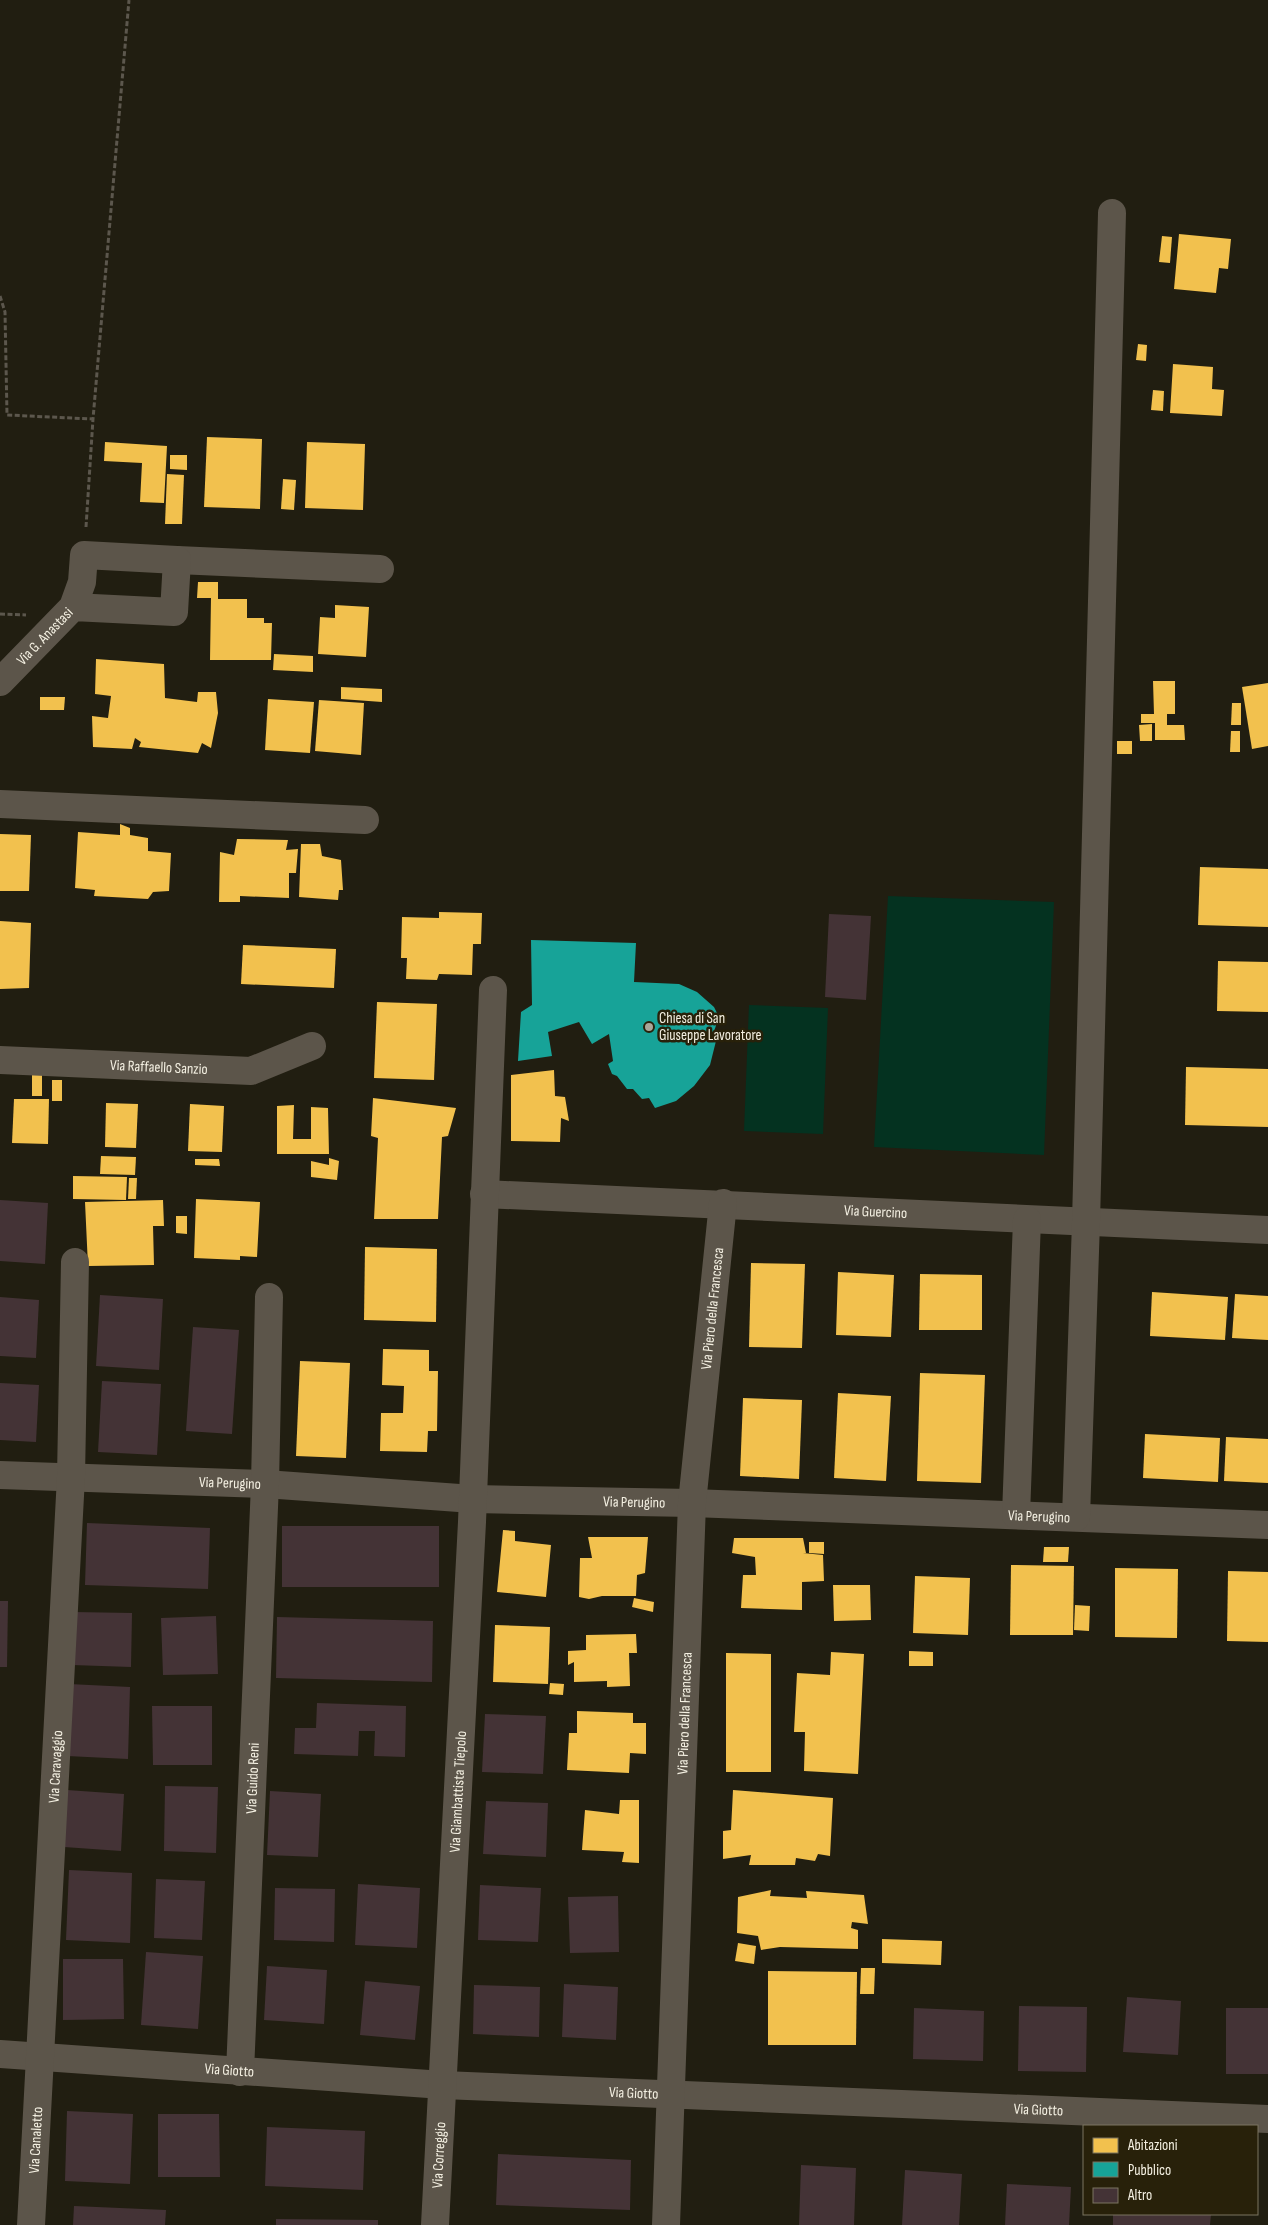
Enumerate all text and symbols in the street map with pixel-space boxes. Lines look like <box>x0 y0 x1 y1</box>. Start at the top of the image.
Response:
street label: Via G. Anastasi <box>13 603 78 669</box>
place label: Chiesa di San Giuseppe Lavoratore <box>659 1009 762 1045</box>
marker: Chiesa di San Giuseppe Lavoratore <box>643 1021 655 1033</box>
street label: Via Raffaello Sanzio <box>110 1056 208 1079</box>
street label: Via Guercino <box>844 1201 908 1223</box>
street label: Via Piero della Francesca <box>697 1246 728 1371</box>
street label: Via Perugino <box>198 1473 261 1494</box>
street label: Via Perugino <box>603 1492 666 1513</box>
street label: Via Perugino <box>1008 1506 1070 1527</box>
street label: Via Piero della Francesca <box>673 1652 697 1775</box>
street label: Via Caravaggio <box>45 1730 67 1803</box>
street label: Via Giambattista Tiepolo <box>446 1730 471 1853</box>
street label: Via Guido Reni <box>242 1742 264 1814</box>
street label: Via Giotto <box>204 2059 255 2082</box>
street label: Via Giotto <box>609 2083 659 2104</box>
street label: Via Giotto <box>1013 2100 1064 2121</box>
street label: Via Canaletto <box>25 2106 47 2174</box>
street label: Via Correggio <box>428 2121 450 2189</box>
legend <box>1083 2125 1258 2215</box>
text: Abitazioni <box>1127 2136 1178 2155</box>
text: Pubblico <box>1128 2161 1171 2180</box>
text: Altro <box>1127 2186 1152 2205</box>

